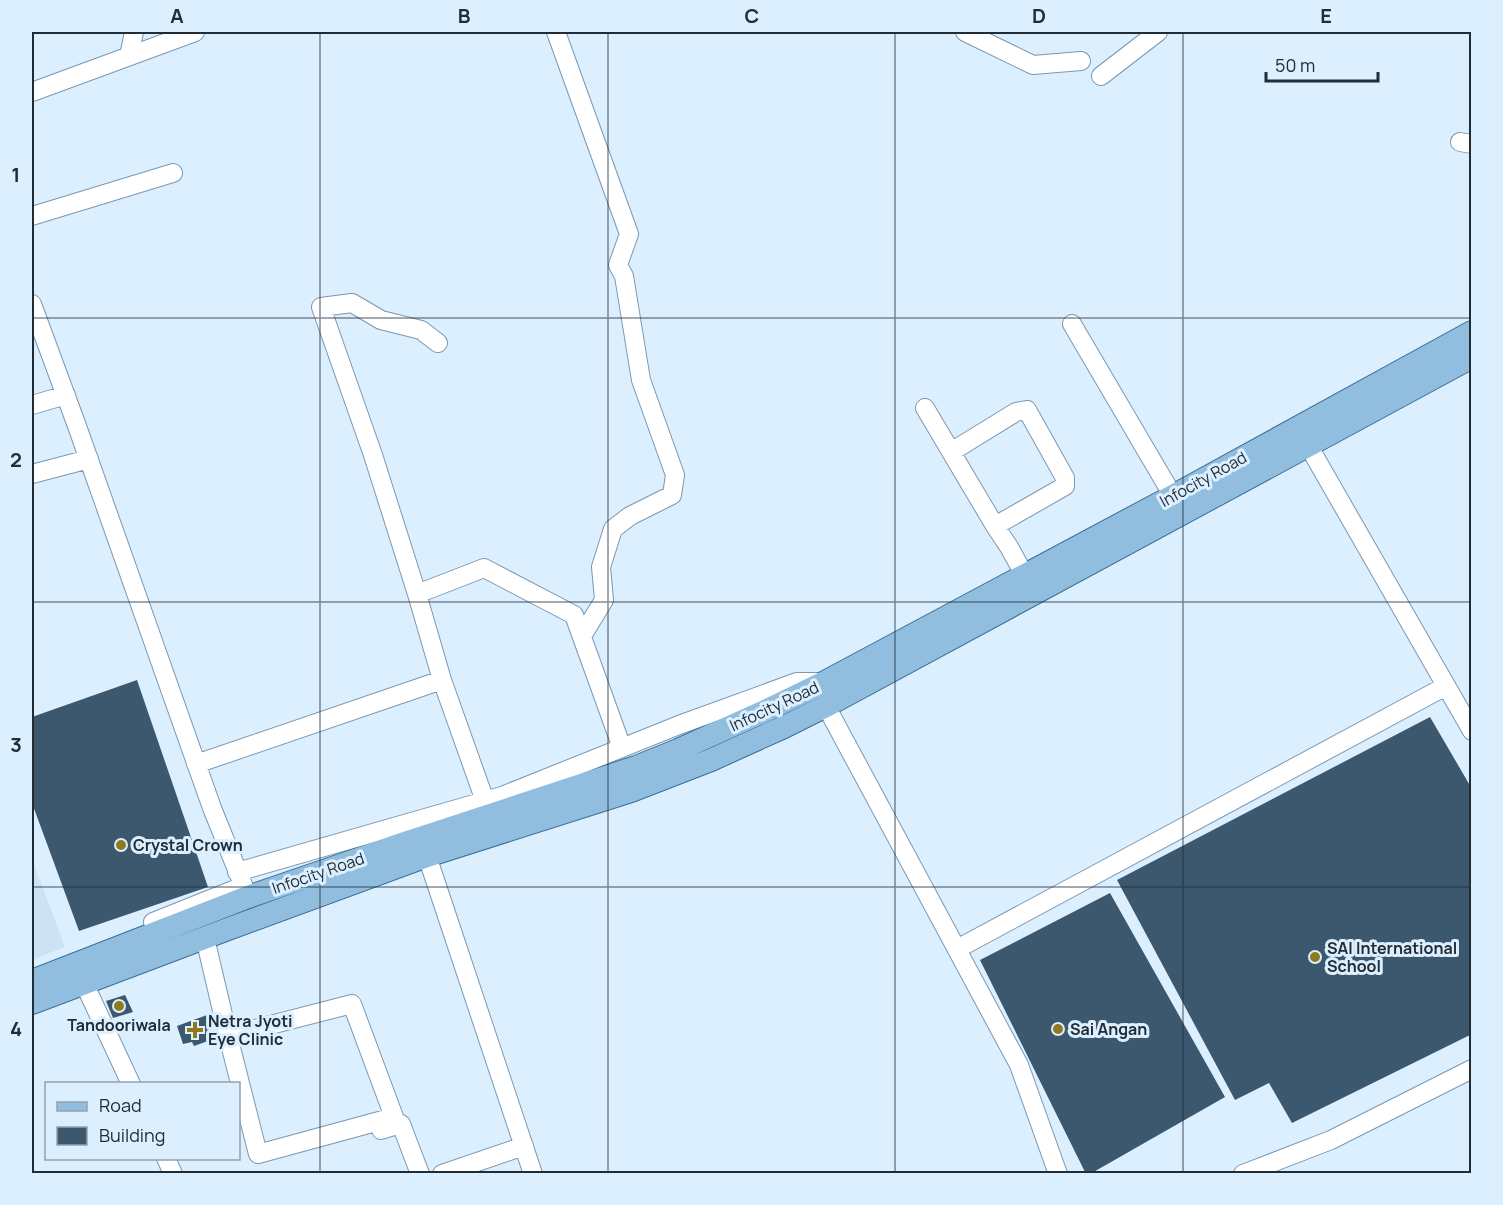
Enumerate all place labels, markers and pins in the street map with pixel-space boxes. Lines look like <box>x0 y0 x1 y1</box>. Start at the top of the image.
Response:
place label: Crystal Crown <box>133 834 243 856</box>
marker: Crystal Crown <box>114 838 128 852</box>
place label: SAI International School <box>1327 937 1457 977</box>
marker: SAI International School <box>1308 950 1322 964</box>
marker: Tandooriwala <box>112 999 126 1013</box>
place label: Netra Jyoti Eye Clinic <box>208 1010 293 1050</box>
place label: Tandooriwala <box>67 1014 171 1036</box>
place label: Sai Angan <box>1070 1018 1147 1040</box>
marker: Netra Jyoti Eye Clinic <box>186 1021 204 1039</box>
marker: Sai Angan <box>1051 1022 1065 1036</box>

